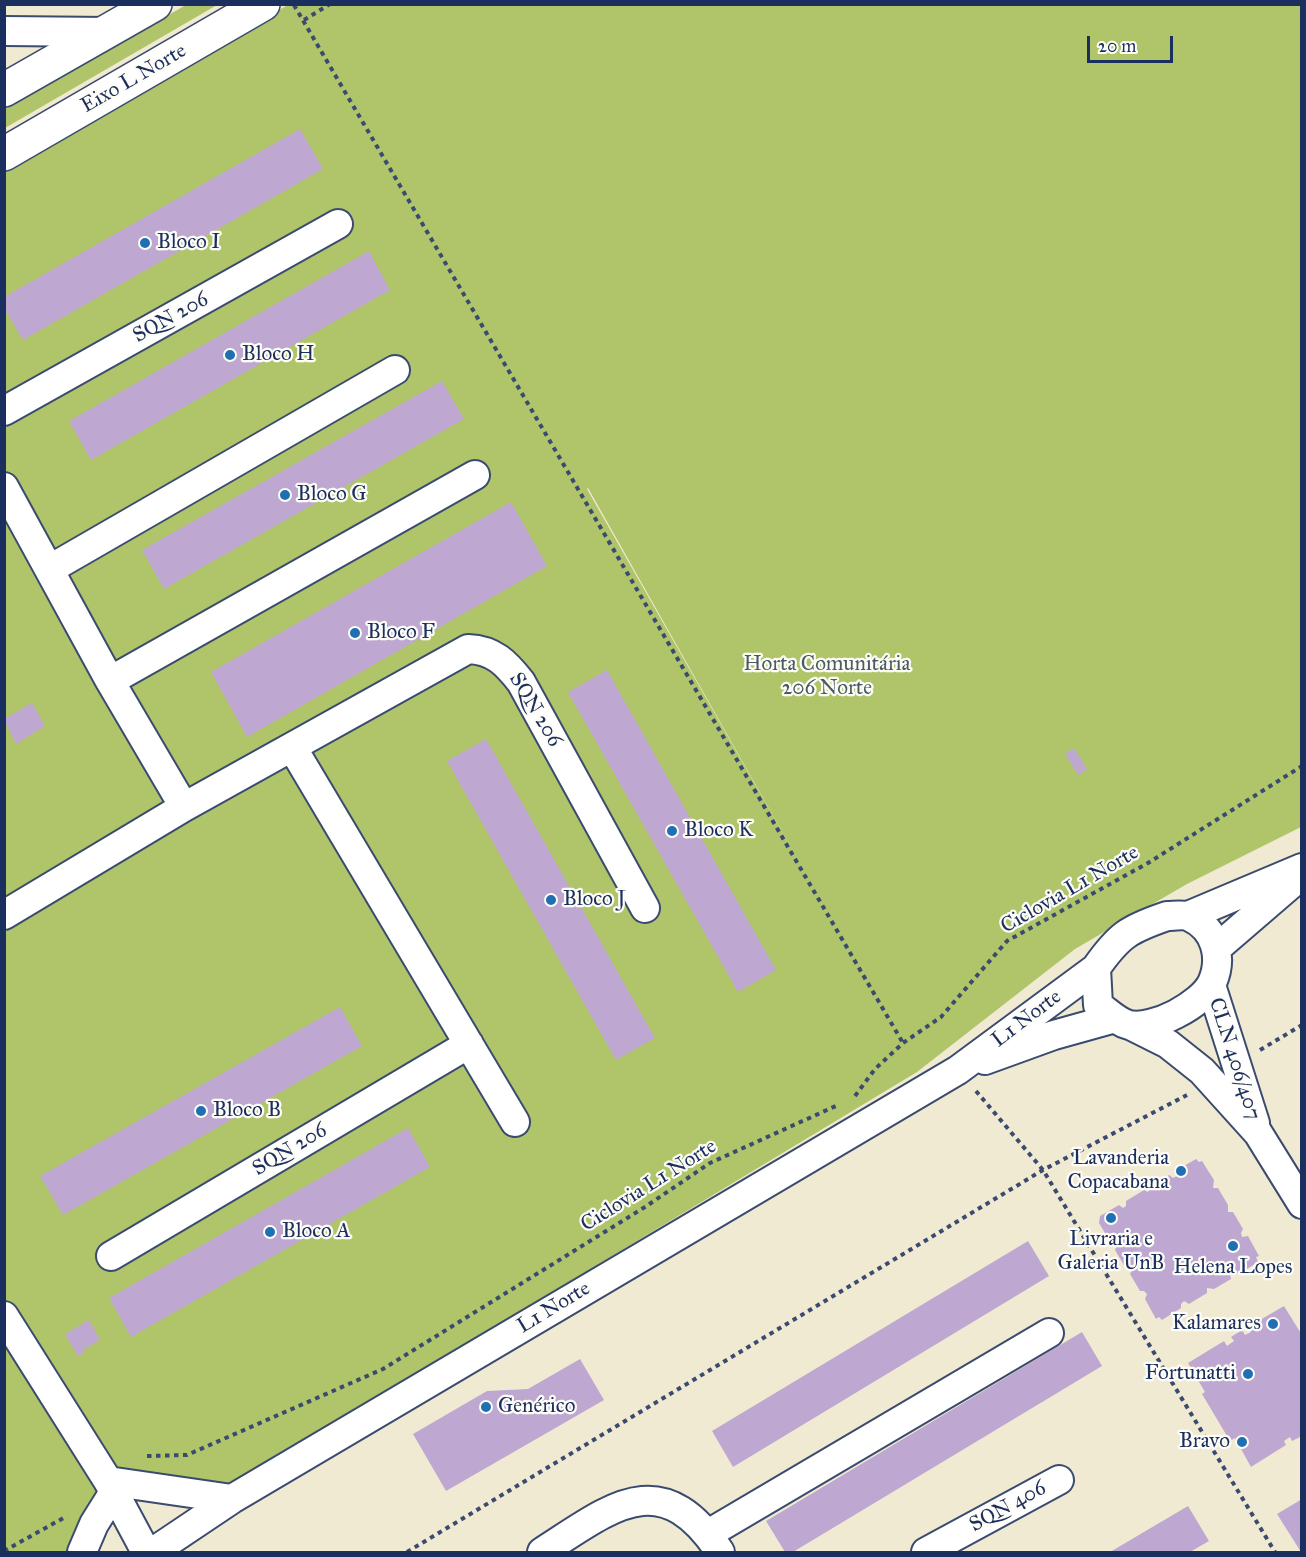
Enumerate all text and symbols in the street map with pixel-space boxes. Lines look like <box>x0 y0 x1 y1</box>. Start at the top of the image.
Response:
scale bar <box>1090 24 1176 62</box>
text: 20 m <box>1098 35 1136 57</box>
street label: Eixo L Norte <box>77 39 191 119</box>
place label: Bloco I <box>157 230 220 256</box>
marker: Bloco I <box>138 236 152 250</box>
street label: SQN 206 <box>129 287 213 349</box>
place label: Bloco H <box>242 342 315 368</box>
marker: Bloco H <box>223 348 237 362</box>
place label: Bloco G <box>297 482 367 508</box>
marker: Bloco G <box>278 488 292 502</box>
place label: Bloco F <box>367 620 435 646</box>
marker: Bloco F <box>348 626 362 640</box>
park label: Horta Comunitária 206 Norte <box>744 652 910 702</box>
street label: SQN 206 <box>503 668 567 752</box>
place label: Bloco K <box>684 818 753 844</box>
marker: Bloco K <box>665 824 679 838</box>
street label: Ciclovia L1 Norte <box>997 840 1143 940</box>
place label: Bloco J <box>563 887 626 913</box>
marker: Bloco J <box>544 893 558 907</box>
street label: L1 Norte <box>987 985 1067 1053</box>
street label: CLN 406/407 <box>1202 995 1266 1123</box>
place label: Bloco B <box>213 1098 281 1124</box>
marker: Bloco B <box>194 1104 208 1118</box>
street label: SQN 206 <box>248 1118 332 1182</box>
street label: Ciclovia L1 Norte <box>577 1134 721 1238</box>
place label: Lavanderia Copacabana <box>1068 1146 1169 1196</box>
marker: Lavanderia Copacabana <box>1174 1164 1188 1178</box>
marker: Livraria e Galeria UnB <box>1104 1211 1118 1225</box>
place label: Bloco A <box>282 1219 350 1245</box>
marker: Bloco A <box>263 1225 277 1239</box>
place label: Livraria e Galeria UnB <box>1058 1227 1164 1277</box>
marker: Helena Lopes <box>1226 1239 1240 1253</box>
place label: Helena Lopes <box>1174 1255 1292 1281</box>
street label: L1 Norte <box>513 1276 595 1340</box>
place label: Kalamares <box>1172 1311 1261 1337</box>
marker: Kalamares <box>1266 1317 1280 1331</box>
place label: Fortunatti <box>1145 1361 1236 1387</box>
marker: Fortunatti <box>1241 1367 1255 1381</box>
place label: Genérico <box>498 1394 575 1420</box>
marker: Genérico <box>479 1400 493 1414</box>
place label: Bravo <box>1179 1429 1230 1455</box>
marker: Bravo <box>1235 1435 1249 1449</box>
street label: SQN 406 <box>965 1476 1051 1538</box>

